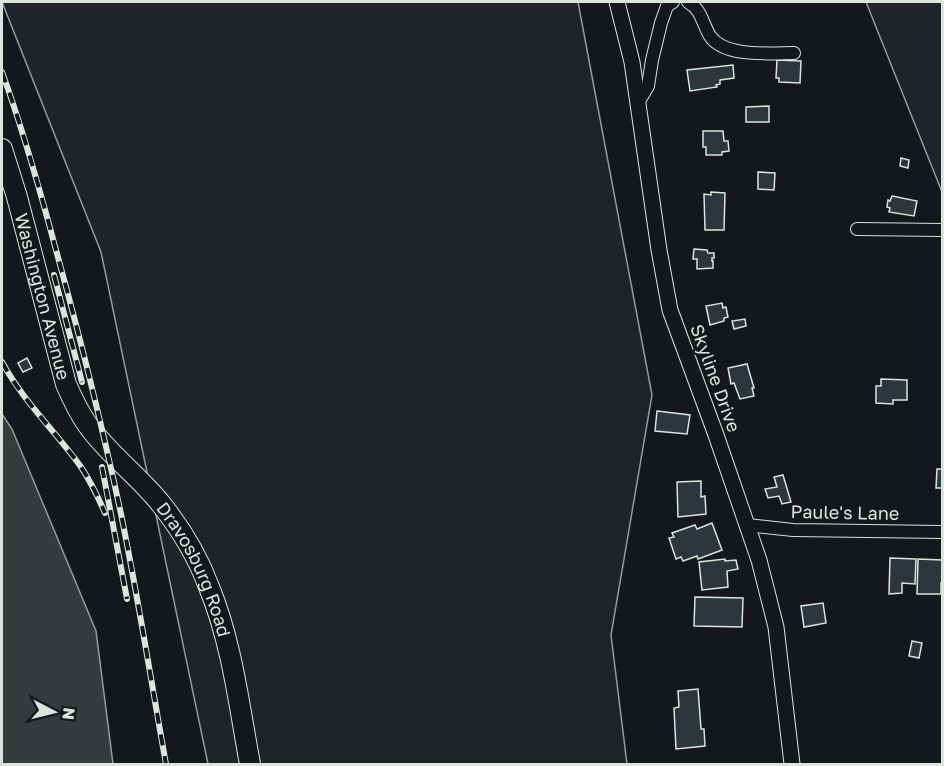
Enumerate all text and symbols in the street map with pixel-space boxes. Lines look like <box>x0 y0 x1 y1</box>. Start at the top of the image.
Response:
street label: Washington Avenue <box>11 211 75 382</box>
street label: Skyline Drive <box>686 321 746 435</box>
street label: Dravosburg Road <box>152 497 236 639</box>
street label: Paule's Lane <box>790 500 900 524</box>
north arrow <box>24 682 84 742</box>
text: N <box>58 707 80 721</box>

